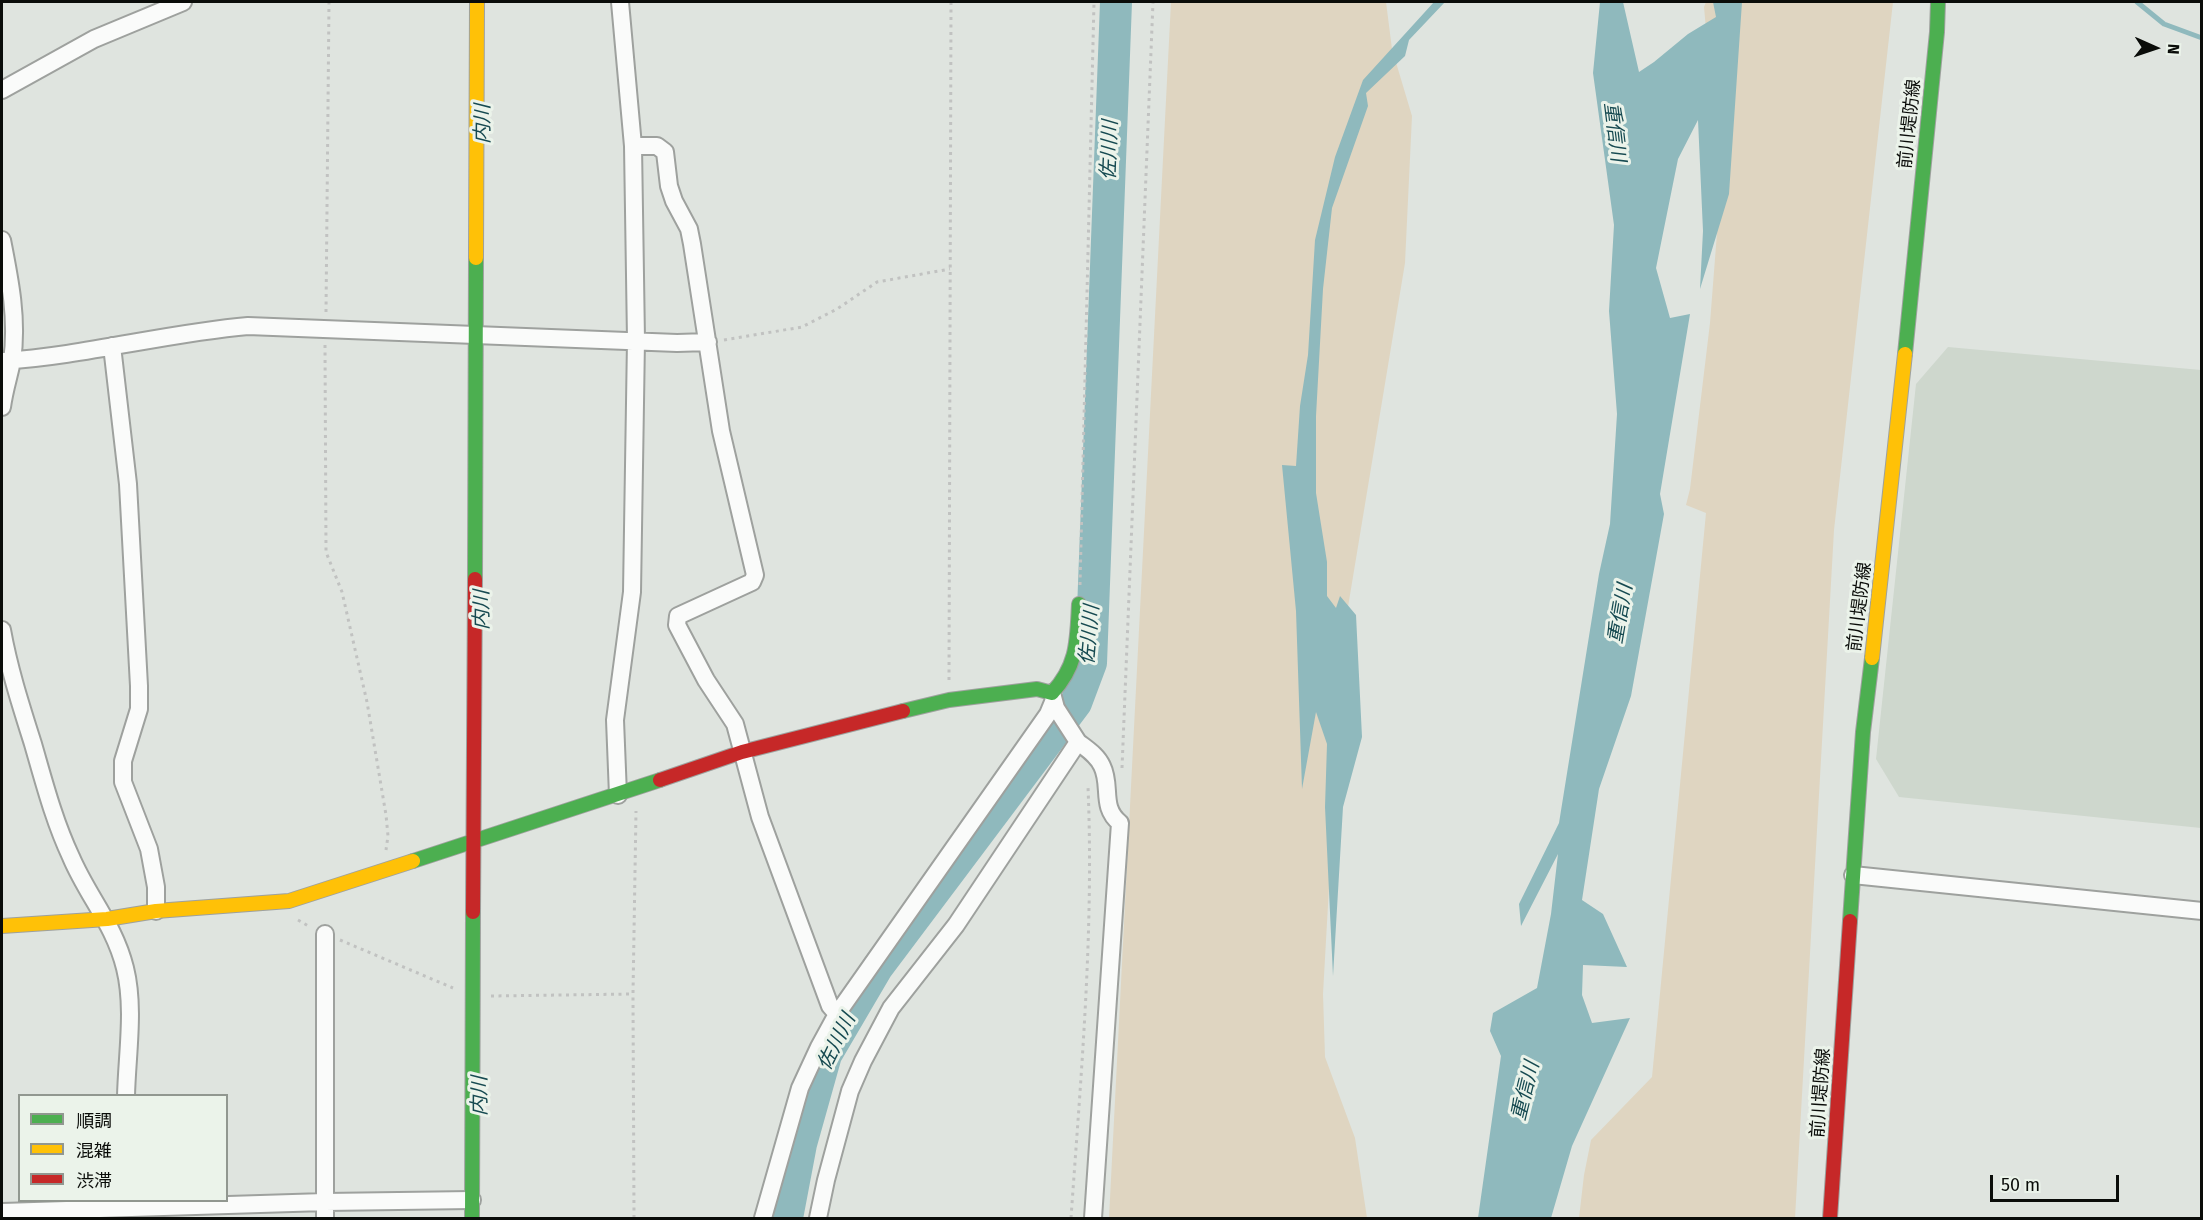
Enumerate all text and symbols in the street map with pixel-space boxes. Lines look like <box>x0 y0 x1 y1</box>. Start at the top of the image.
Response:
north arrow <box>2125 18 2185 78</box>
text: N <box>2164 43 2183 55</box>
street label: 前川堤防線 <box>1895 78 1925 170</box>
water label: 重信川 <box>1598 101 1630 163</box>
water label: 内川 <box>471 104 495 144</box>
water label: 佐川川 <box>1097 120 1123 180</box>
street label: 前川堤防線 <box>1844 561 1876 653</box>
water label: 重信川 <box>1604 582 1638 646</box>
water label: 内川 <box>470 590 494 630</box>
water label: 佐川川 <box>1075 604 1105 666</box>
water label: 佐川川 <box>813 1010 861 1074</box>
street label: 前川堤防線 <box>1807 1047 1835 1139</box>
water label: 重信川 <box>1507 1059 1545 1123</box>
water label: 内川 <box>468 1076 492 1116</box>
legend <box>18 1094 228 1202</box>
text: 順調 <box>76 1110 112 1132</box>
text: 混雑 <box>76 1140 112 1162</box>
scale bar <box>1993 1163 2122 1201</box>
text: 渋滞 <box>76 1170 112 1192</box>
text: 50 m <box>2001 1174 2040 1196</box>

